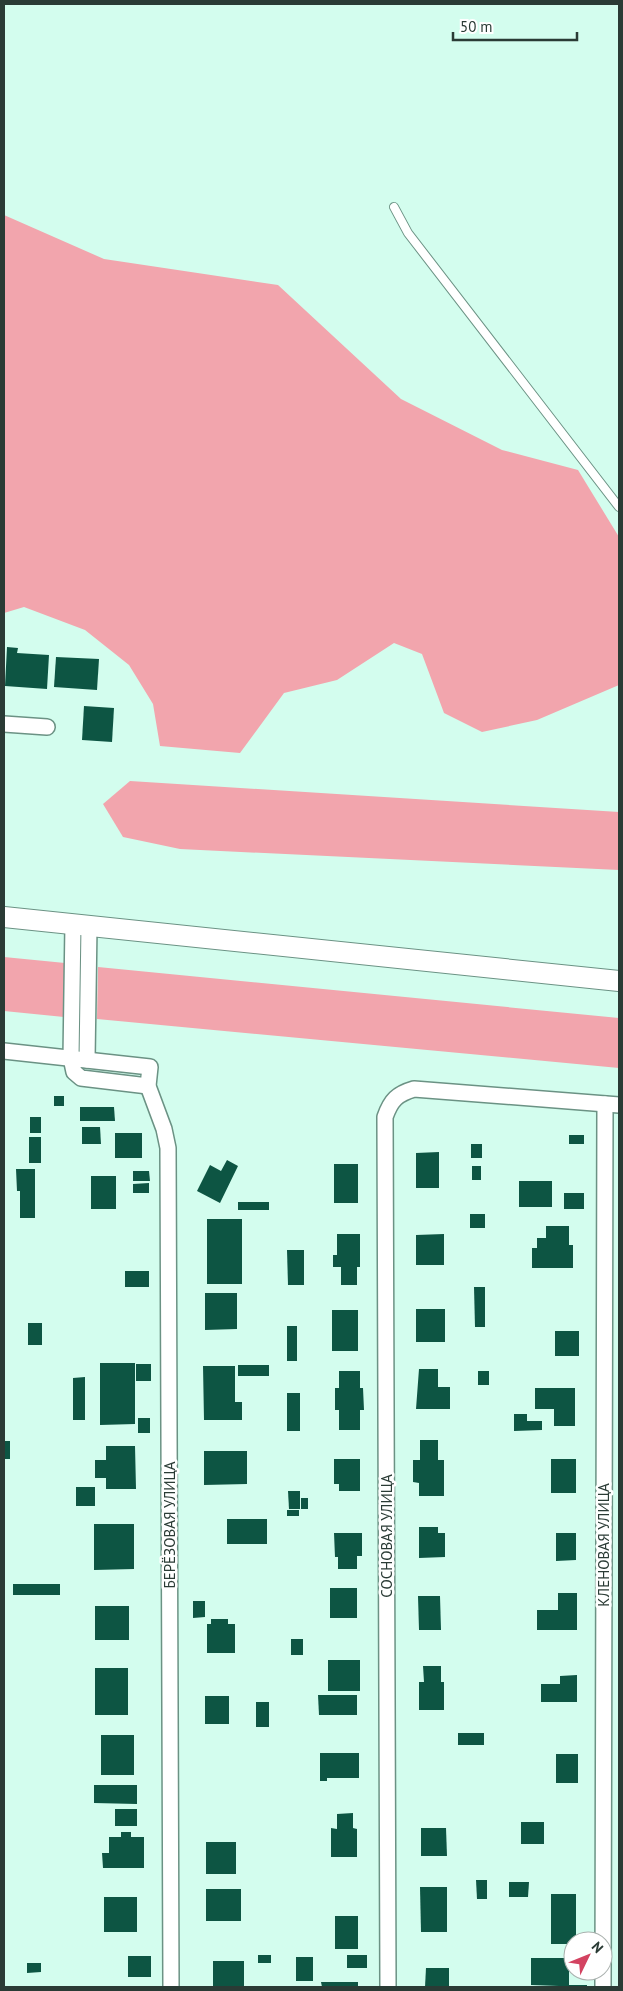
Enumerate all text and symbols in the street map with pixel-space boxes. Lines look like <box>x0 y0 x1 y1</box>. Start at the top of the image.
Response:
scale bar <box>453 10 577 42</box>
text: 50 m <box>460 17 493 36</box>
street label: БЕРЁЗОВАЯ УЛИЦА <box>160 1461 179 1589</box>
street label: СОСНОВАЯ УЛИЦА <box>377 1474 396 1598</box>
street label: КЛЕНОВАЯ УЛИЦА <box>594 1483 613 1607</box>
north arrow <box>563 1931 613 1981</box>
text: N <box>588 1938 607 1957</box>

